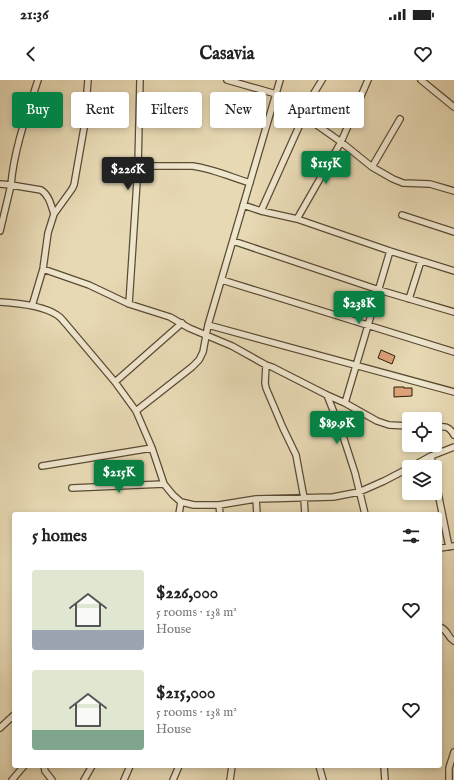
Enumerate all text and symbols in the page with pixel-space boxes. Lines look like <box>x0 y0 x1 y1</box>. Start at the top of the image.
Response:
text: 21:36 <box>20 5 49 24</box>
icon: back <box>20 43 42 65</box>
text: Casavia <box>199 43 255 66</box>
icon: heart <box>412 43 434 65</box>
chip: Buy <box>12 92 63 128</box>
chip: Rent <box>71 92 129 128</box>
chip: Filters <box>137 92 202 128</box>
chip: New <box>210 92 266 128</box>
chip: Apartment <box>274 92 364 128</box>
pin: $115K <box>298 151 354 185</box>
text: $115K <box>311 155 342 172</box>
pin: $226K <box>100 157 156 191</box>
text: $226K <box>111 161 145 178</box>
pin: $238K <box>331 291 387 325</box>
text: $238K <box>343 295 375 312</box>
pin: $89.9K <box>304 411 370 445</box>
map controls <box>402 412 442 500</box>
button: locate <box>402 412 442 452</box>
text: $89.9K <box>319 415 355 432</box>
pin: $215K <box>91 460 147 494</box>
button: layers <box>402 460 442 500</box>
text: $215K <box>103 464 135 481</box>
icon: filters <box>400 525 422 547</box>
text: 5 homes <box>32 526 87 547</box>
text: $226,000 <box>156 583 218 604</box>
icon: home <box>64 586 112 634</box>
icon: heart <box>400 599 422 621</box>
text: 5 rooms · 138 m² <box>156 604 237 621</box>
text: House <box>156 621 191 638</box>
text: $215,000 <box>156 683 215 704</box>
icon: home <box>64 686 112 734</box>
icon: heart <box>400 699 422 721</box>
text: 5 rooms · 138 m² <box>156 704 237 721</box>
text: House <box>156 721 191 738</box>

